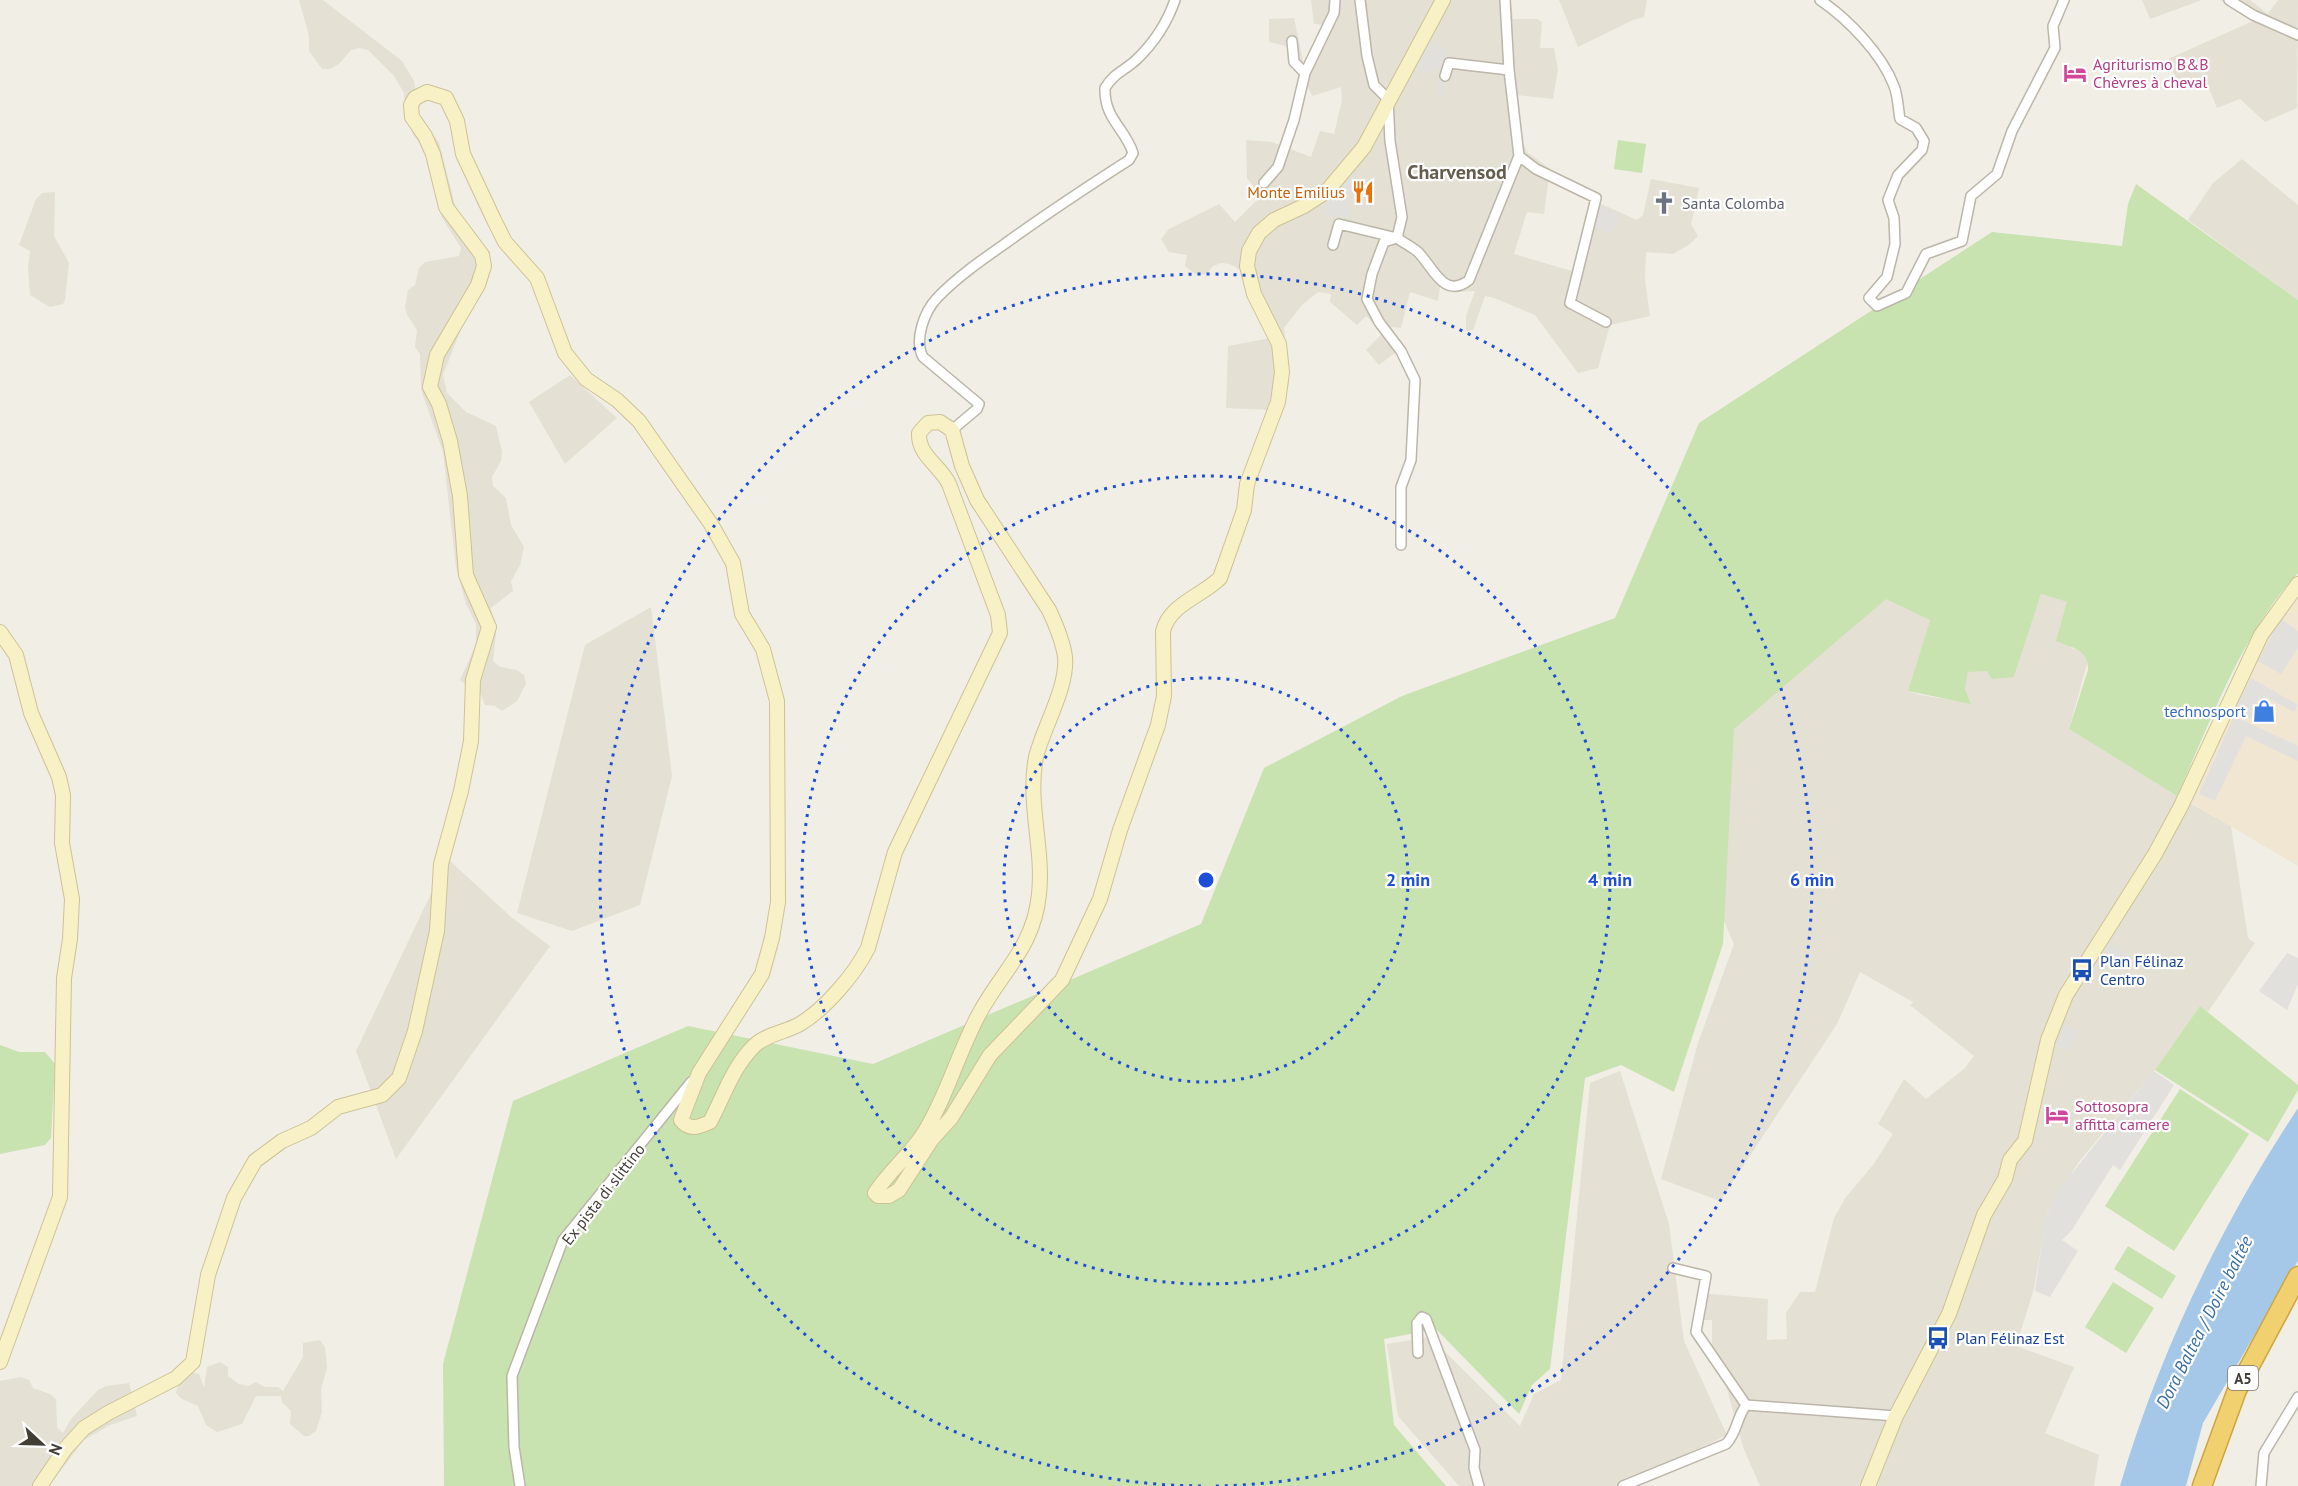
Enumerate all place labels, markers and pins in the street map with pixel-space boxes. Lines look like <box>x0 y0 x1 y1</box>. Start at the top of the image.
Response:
place label: Agriturismo B&B Chèvres à cheval <box>2093 54 2209 92</box>
hotel icon: Agriturismo B&B Chèvres à cheval <box>2062 60 2088 86</box>
restaurant icon: Monte Emilius <box>1350 179 1376 205</box>
place label: Monte Emilius <box>1247 182 1345 202</box>
church icon: Santa Colomba <box>1651 190 1677 216</box>
place label: Santa Colomba <box>1682 193 1785 213</box>
shop icon: technosport <box>2251 698 2277 724</box>
place label: technosport <box>2164 701 2247 721</box>
centre of rings <box>1196 870 1216 890</box>
place label: Plan Félinaz Centro <box>2100 951 2184 989</box>
bus stop icon: Plan Félinaz Centro <box>2069 957 2095 983</box>
place label: Sottosopra affitta camere <box>2075 1096 2170 1134</box>
hotel icon: Sottosopra affitta camere <box>2044 1102 2070 1128</box>
bus stop icon: Plan Félinaz Est <box>1925 1325 1951 1351</box>
place label: Plan Félinaz Est <box>1956 1328 2065 1348</box>

